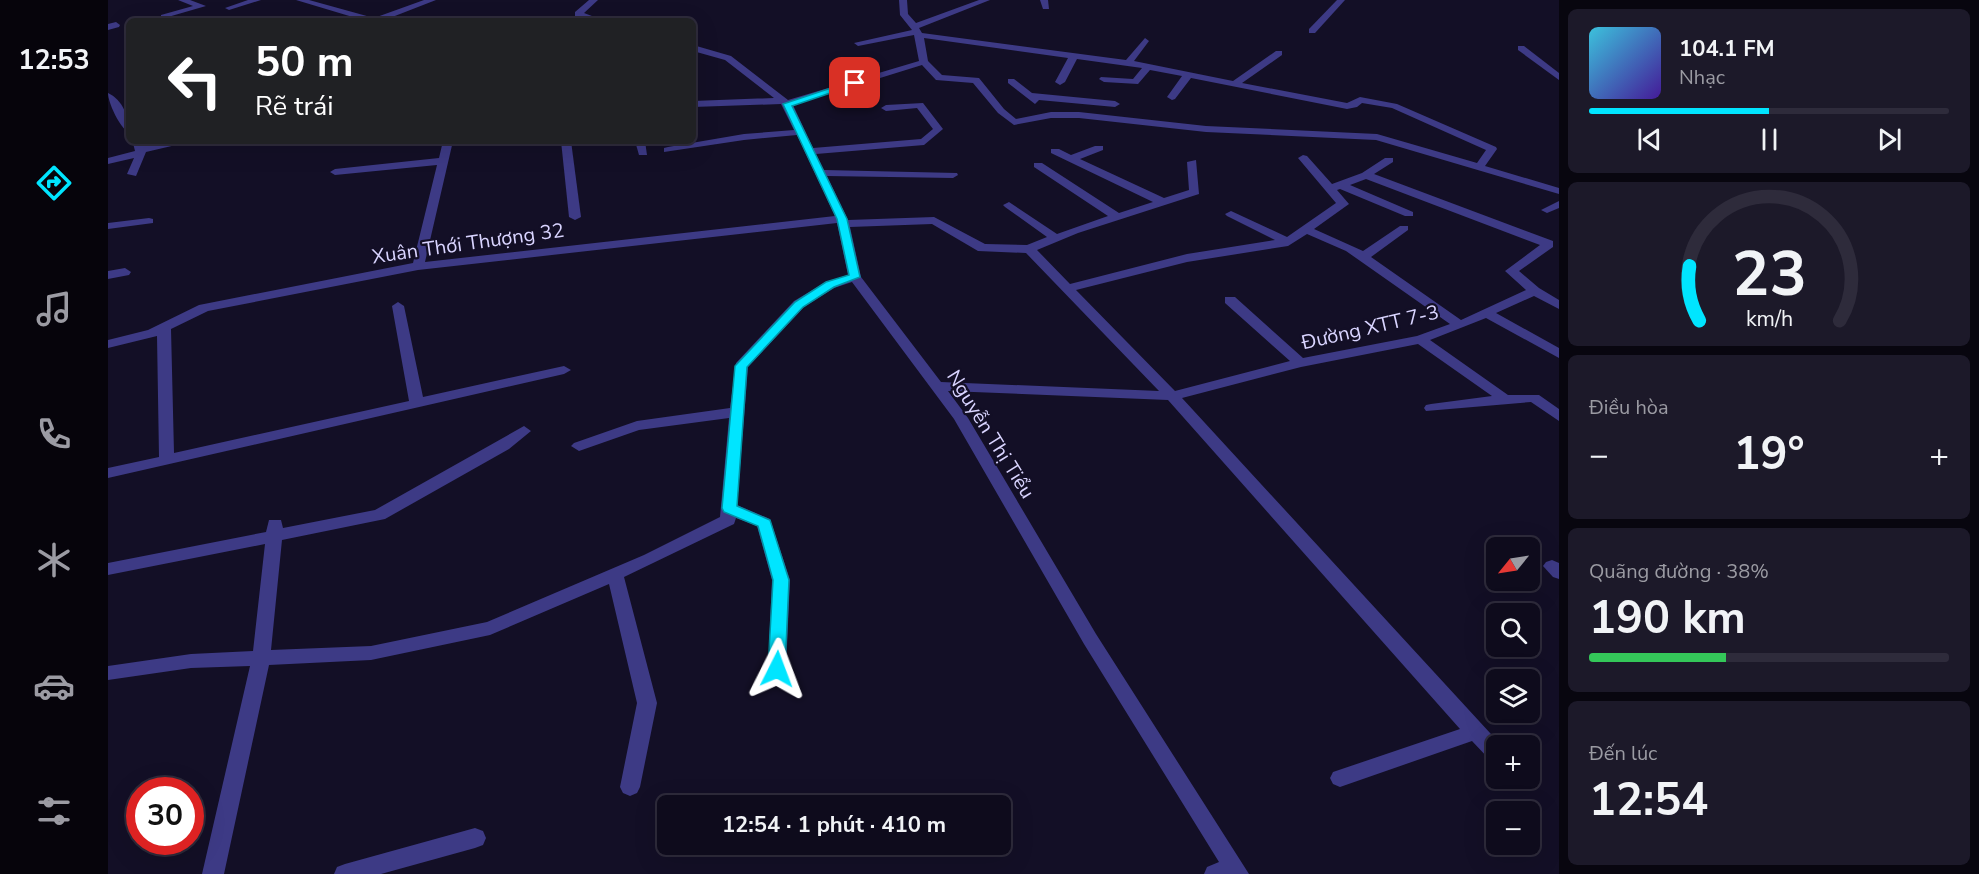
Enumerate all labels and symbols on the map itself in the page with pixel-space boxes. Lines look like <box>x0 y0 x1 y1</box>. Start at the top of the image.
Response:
pin <box>829 57 880 108</box>
street label: Xuân Thới Thượng 32 <box>370 217 566 270</box>
street label: Đường XTT 7-3 <box>1298 299 1442 357</box>
street label: Nguyễn Thị Tiểu <box>940 365 1041 504</box>
north arrow <box>1486 537 1540 591</box>
position arrow <box>745 637 809 701</box>
speed limit sign: 30 <box>126 777 204 855</box>

